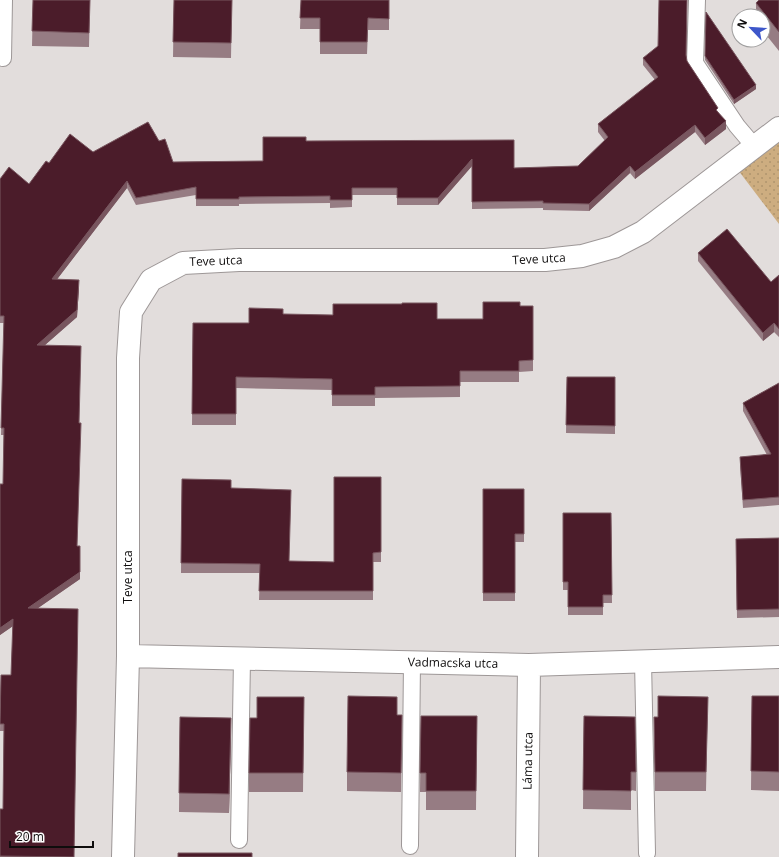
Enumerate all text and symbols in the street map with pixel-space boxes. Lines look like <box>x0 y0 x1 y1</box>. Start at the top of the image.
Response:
north arrow <box>731 8 771 48</box>
text: N <box>733 16 750 31</box>
street label: Teve utca <box>512 249 566 268</box>
street label: Teve utca <box>189 251 243 270</box>
street label: Teve utca <box>119 550 136 604</box>
street label: Vadmacska utca <box>408 653 498 672</box>
street label: Láma utca <box>518 732 537 790</box>
scale bar <box>10 823 93 849</box>
text: 20 m <box>16 828 44 845</box>

